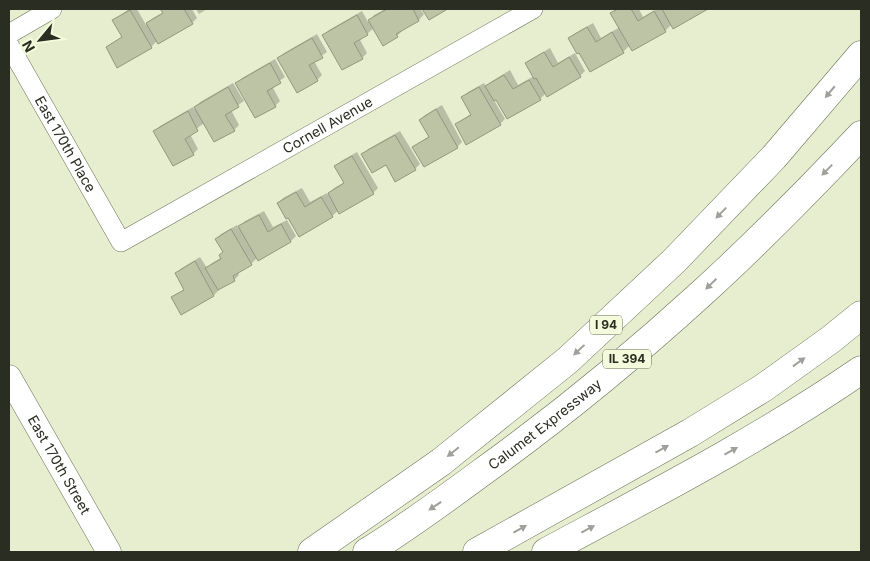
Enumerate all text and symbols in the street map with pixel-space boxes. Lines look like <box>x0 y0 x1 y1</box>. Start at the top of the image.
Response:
north arrow <box>15 15 65 65</box>
text: N <box>18 38 38 55</box>
one-way arrow <box>824 85 835 98</box>
street label: East 170th Place <box>32 93 100 195</box>
street label: Cornell Avenue <box>279 93 375 157</box>
one-way arrow <box>822 164 834 176</box>
one-way arrow <box>715 206 727 218</box>
one-way arrow <box>706 278 718 290</box>
road number: I 94 <box>590 316 622 334</box>
one-way arrow <box>573 344 585 356</box>
road number: IL 394 <box>603 349 651 368</box>
one-way arrow <box>792 357 806 367</box>
street label: Calumet Expressway <box>485 375 605 473</box>
street label: East 170th Street <box>25 412 95 517</box>
one-way arrow <box>654 445 669 453</box>
one-way arrow <box>447 447 460 458</box>
one-way arrow <box>724 447 738 456</box>
one-way arrow <box>428 501 442 511</box>
one-way arrow <box>513 524 526 533</box>
one-way arrow <box>581 525 596 533</box>

